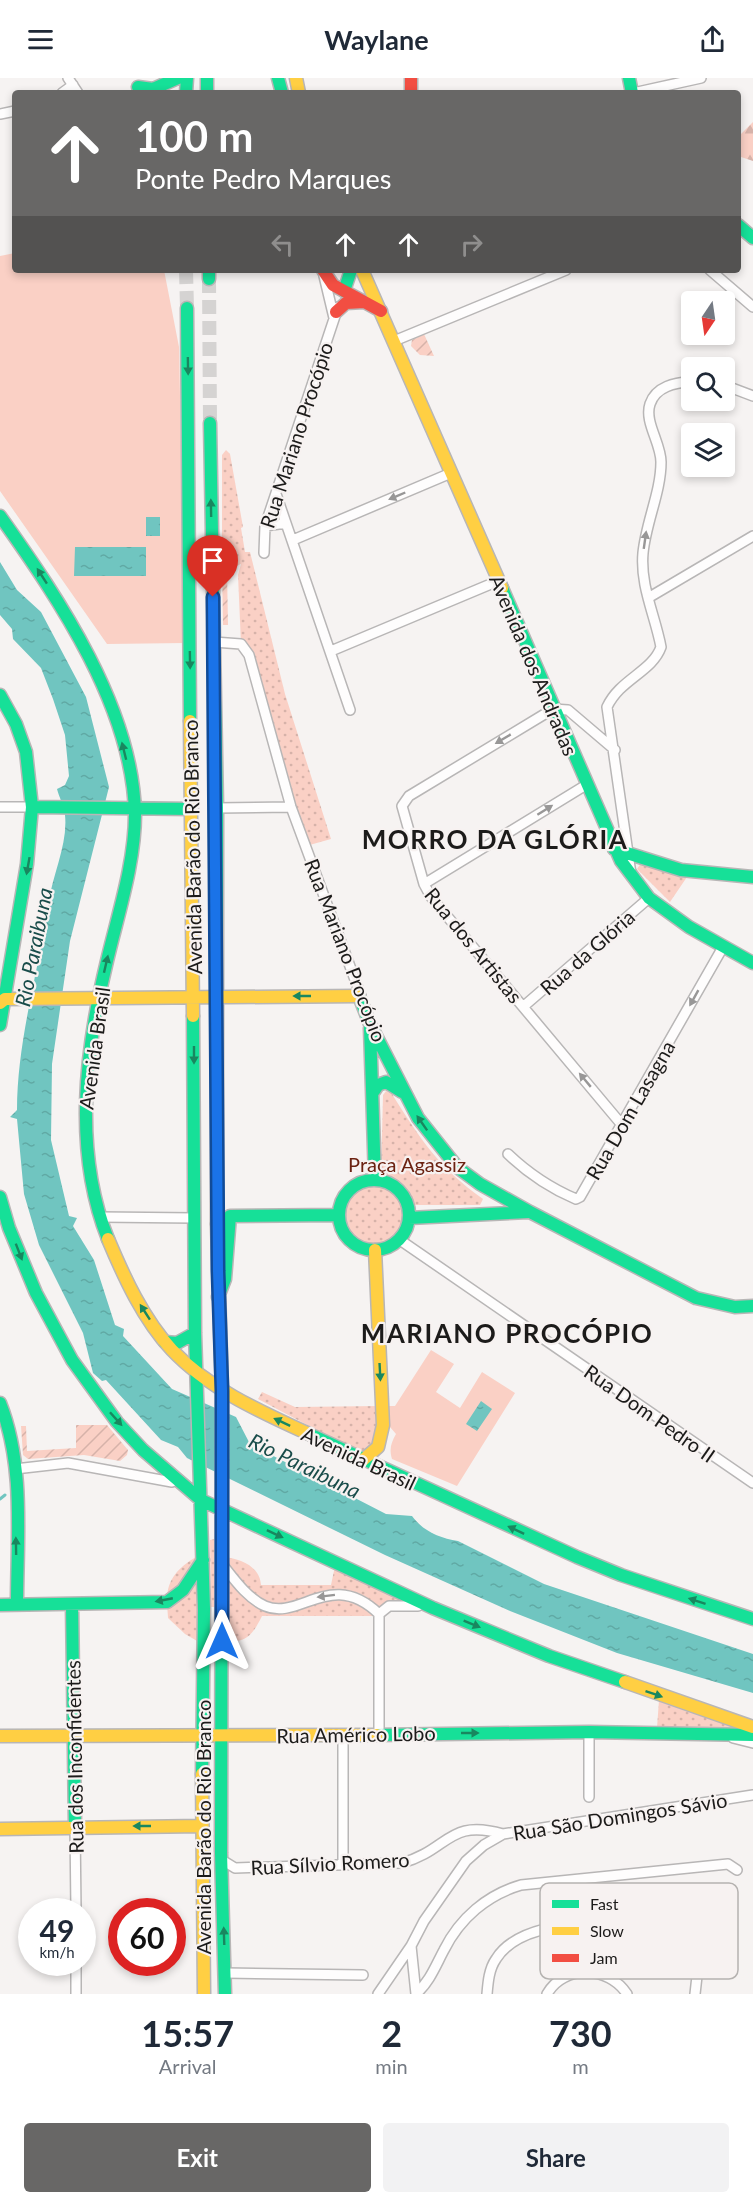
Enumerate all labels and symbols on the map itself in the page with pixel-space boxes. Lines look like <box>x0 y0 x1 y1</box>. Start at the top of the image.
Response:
north arrow <box>681 291 735 345</box>
street label: Rua Mariano Procópio <box>255 339 337 531</box>
one-way arrow <box>183 357 193 376</box>
one-way arrow <box>389 491 406 500</box>
one-way arrow <box>206 499 216 518</box>
one-way arrow <box>640 531 650 550</box>
pin <box>187 535 238 597</box>
one-way arrow <box>36 568 47 584</box>
street label: Avenida dos Andradas <box>485 571 583 759</box>
one-way arrow <box>186 651 195 670</box>
street label: Avenida Barão do Rio Branco <box>178 719 206 975</box>
one-way arrow <box>495 734 511 745</box>
one-way arrow <box>119 742 129 760</box>
one-way arrow <box>537 804 553 815</box>
district label: MORRO DA GLÓRIA <box>362 823 628 855</box>
street label: Rua Mariano Procópio <box>300 855 392 1045</box>
one-way arrow <box>23 856 32 875</box>
street label: Rua dos Artistas <box>420 882 528 1008</box>
water label: Rio Paraibuna <box>9 885 57 1009</box>
street label: Rua da Glória <box>535 904 639 1000</box>
one-way arrow <box>102 954 112 973</box>
street label: Avenida Brasil <box>74 985 114 1111</box>
one-way arrow <box>689 990 699 1007</box>
one-way arrow <box>293 991 312 1001</box>
street label: Rua Dom Lasagna <box>580 1036 680 1184</box>
one-way arrow <box>189 1046 199 1065</box>
one-way arrow <box>579 1073 592 1088</box>
one-way arrow <box>417 1115 428 1131</box>
park label: Praça Agassiz <box>348 1152 466 1176</box>
one-way arrow <box>15 1243 24 1261</box>
one-way arrow <box>140 1304 151 1320</box>
district label: MARIANO PROCÓPIO <box>361 1317 653 1349</box>
street label: Rua Dom Pedro II <box>580 1359 720 1467</box>
one-way arrow <box>376 1362 385 1381</box>
one-way arrow <box>109 1412 123 1427</box>
one-way arrow <box>273 1418 290 1427</box>
street label: Avenida Brasil <box>298 1421 420 1495</box>
water label: Rio Paraibuna <box>245 1427 365 1503</box>
one-way arrow <box>508 1525 525 1534</box>
one-way arrow <box>267 1530 284 1539</box>
one-way arrow <box>11 1536 21 1555</box>
one-way arrow <box>317 1592 336 1601</box>
one-way arrow <box>688 1595 706 1605</box>
one-way arrow <box>155 1596 174 1605</box>
position arrow <box>190 1609 254 1673</box>
one-way arrow <box>463 1619 481 1629</box>
street label: Rua dos Inconfidentes <box>60 1660 88 1854</box>
one-way arrow <box>645 1689 663 1699</box>
street label: Avenida Barão do Rio Branco <box>191 1700 215 1954</box>
street label: Rua Américo Lobo <box>276 1721 436 1747</box>
one-way arrow <box>461 1728 480 1738</box>
street label: Rua São Domingos Sávio <box>511 1787 729 1845</box>
one-way arrow <box>133 1821 152 1831</box>
street label: Rua Sílvio Romero <box>250 1847 410 1879</box>
legend <box>540 1883 738 1979</box>
text: Fast <box>590 1894 619 1913</box>
speed limit sign: 60 <box>108 1898 186 1976</box>
text: Slow <box>590 1921 624 1940</box>
one-way arrow <box>219 1926 229 1945</box>
text: Jam <box>590 1948 618 1967</box>

